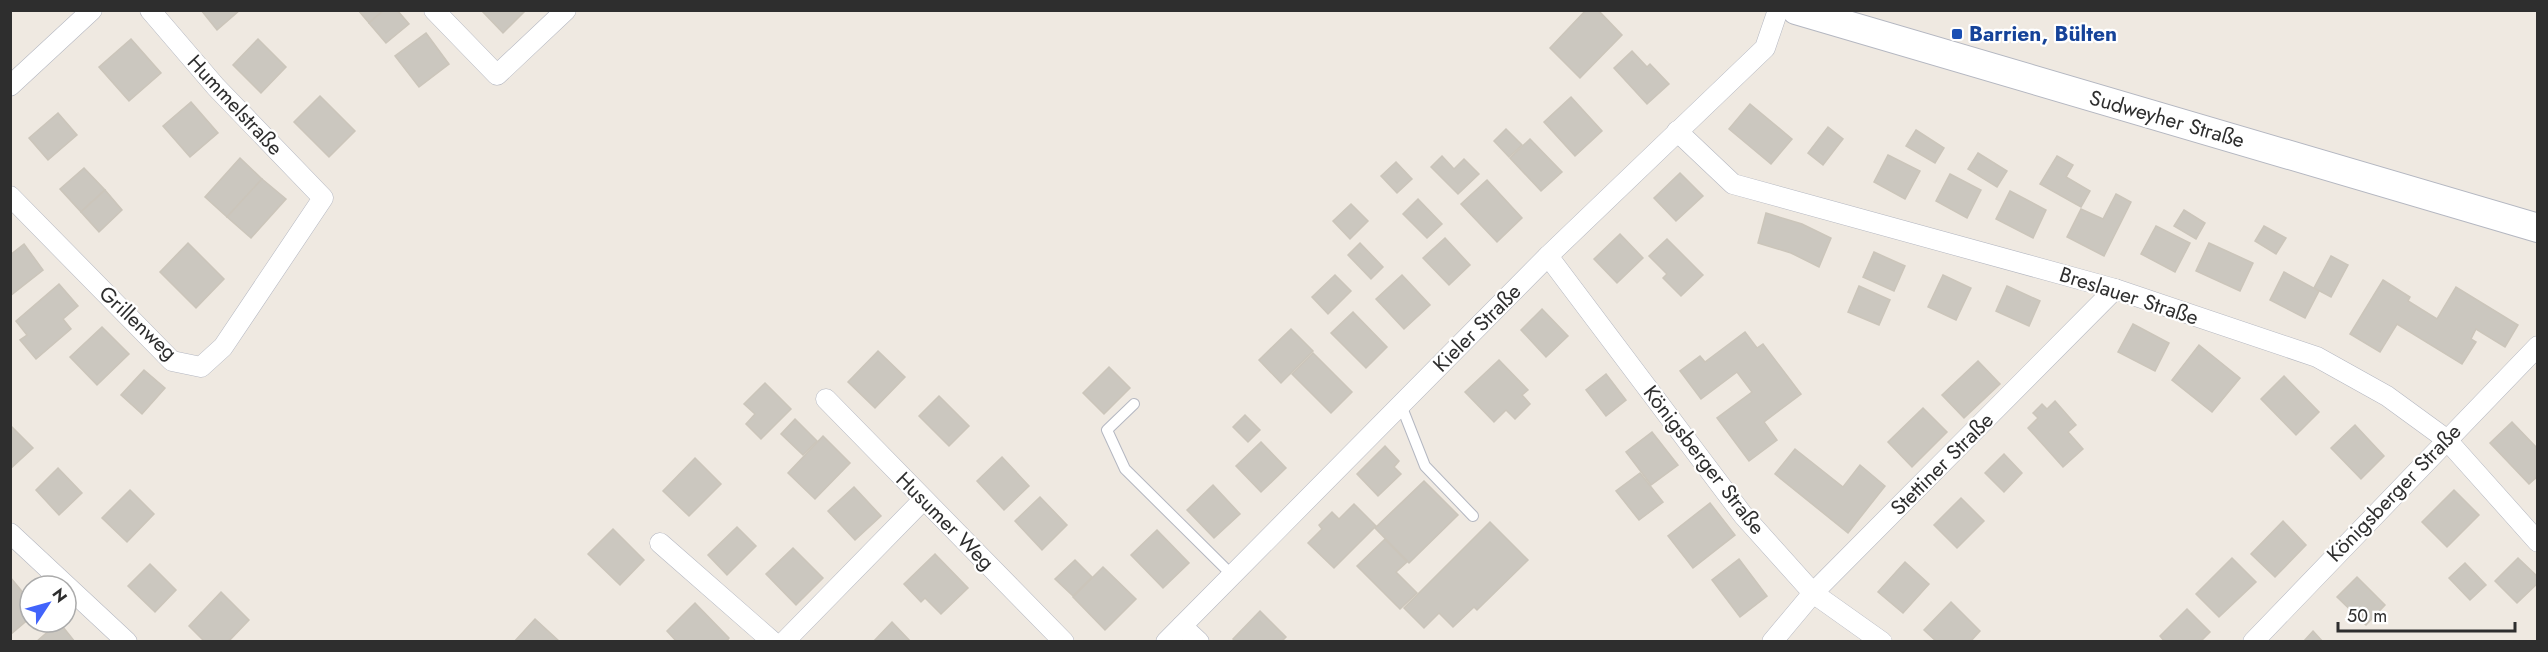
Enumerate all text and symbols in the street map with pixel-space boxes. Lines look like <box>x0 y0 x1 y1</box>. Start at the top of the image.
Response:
place label: Barrien, Bülten <box>1969 19 2117 49</box>
marker: Barrien, Bülten <box>1950 27 1964 41</box>
street label: Hummelstraße <box>180 48 290 162</box>
street label: Sudweyher Straße <box>2086 83 2248 156</box>
street label: Breslauer Straße <box>2056 259 2203 333</box>
street label: Kieler Straße <box>1426 277 1528 379</box>
street label: Grillenweg <box>92 279 184 367</box>
street label: Königsberger Straße <box>1636 379 1772 541</box>
street label: Stettiner Straße <box>1884 406 2000 522</box>
street label: Königsberger Straße <box>2320 417 2468 569</box>
street label: Husumer Weg <box>889 465 1001 577</box>
north arrow <box>18 574 78 634</box>
text: N <box>47 584 73 607</box>
scale bar <box>2338 595 2515 633</box>
text: 50 m <box>2347 603 2387 629</box>

